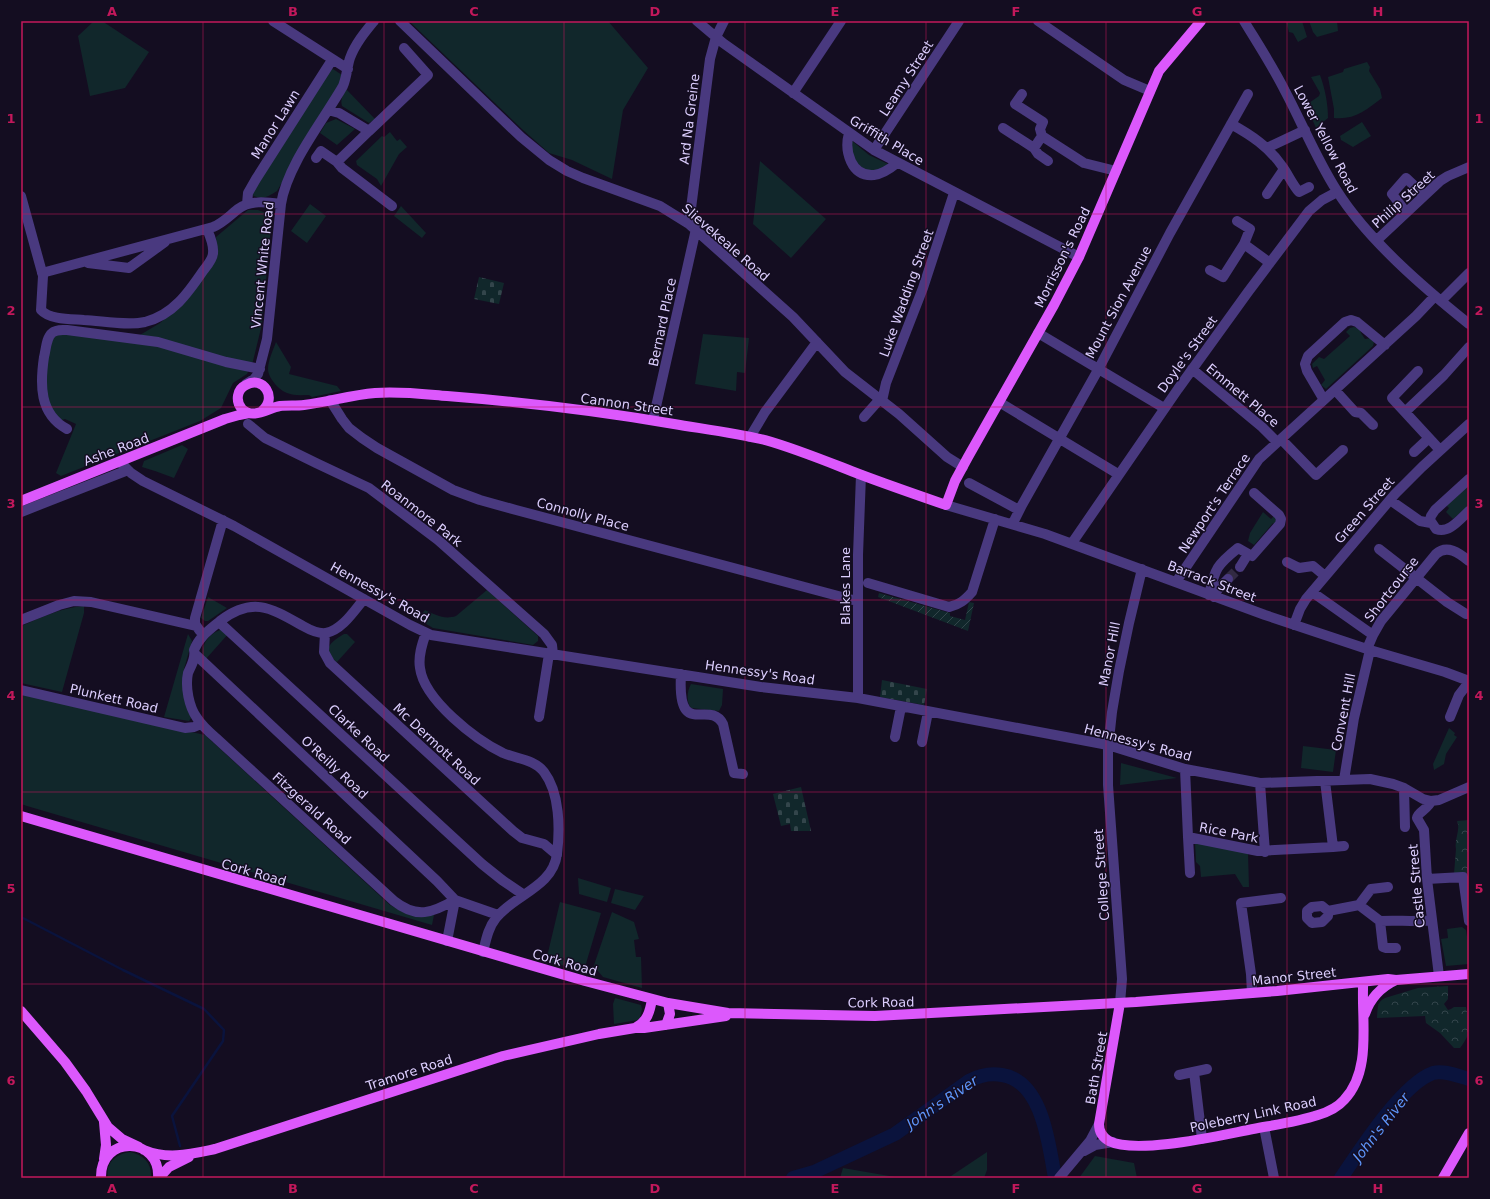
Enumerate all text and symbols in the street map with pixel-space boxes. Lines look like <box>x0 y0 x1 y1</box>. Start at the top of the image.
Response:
text: A <box>107 4 117 19</box>
text: B <box>288 4 298 19</box>
text: C <box>469 4 479 19</box>
text: D <box>650 4 661 19</box>
text: E <box>831 4 839 19</box>
text: F <box>1012 4 1020 19</box>
text: G <box>1192 4 1202 19</box>
text: H <box>1373 4 1383 19</box>
street label: Leamy Street <box>876 38 936 119</box>
street label: Ard Na Greine <box>676 73 702 165</box>
street label: Lower Yellow Road <box>1291 83 1360 196</box>
street label: Manor Lawn <box>248 87 303 162</box>
text: 1 <box>6 111 16 126</box>
text: 1 <box>1474 111 1484 126</box>
street label: Griffith Place <box>847 112 926 168</box>
street label: Philip Street <box>1369 167 1438 231</box>
street label: Slievekeale Road <box>679 200 772 284</box>
street label: Vincent White Road <box>248 201 277 329</box>
street label: Morrisson's Road <box>1032 204 1093 310</box>
street label: Luke Wadding Street <box>876 227 937 359</box>
street label: Mount Sion Avenue <box>1082 243 1154 361</box>
street label: Bernard Place <box>646 276 679 368</box>
text: 2 <box>6 303 16 318</box>
text: 2 <box>1474 303 1484 318</box>
street label: Doyle's Street <box>1155 313 1220 396</box>
street label: Emmett Place <box>1203 361 1282 430</box>
street label: Cannon Street <box>580 391 674 418</box>
street label: Ashe Road <box>81 430 151 469</box>
street label: Newport's Terrace <box>1176 451 1253 556</box>
street label: Green Street <box>1331 474 1397 547</box>
street label: Roanmore Park <box>378 477 465 550</box>
street label: Connolly Place <box>535 495 631 534</box>
text: 3 <box>6 496 16 511</box>
text: 3 <box>1474 496 1484 511</box>
street label: Blakes Lane <box>838 547 853 625</box>
street label: Shortcourse <box>1361 554 1421 625</box>
street label: Barrack Street <box>1165 558 1258 605</box>
street label: Hennessy's Road <box>328 559 432 626</box>
street label: Manor Hill <box>1096 621 1123 688</box>
street label: Hennessy's Road <box>704 657 816 688</box>
street label: Convent Hill <box>1329 672 1358 752</box>
street label: Plunkett Road <box>68 681 159 716</box>
text: 4 <box>6 688 16 703</box>
text: 4 <box>1474 688 1484 703</box>
street label: Mc Dermott Road <box>390 700 483 788</box>
street label: Clarke Road <box>325 701 392 765</box>
street label: Hennessy's Road <box>1083 721 1193 764</box>
street label: O'Reilly Road <box>298 733 371 802</box>
street label: Fitzgerald Road <box>269 769 354 847</box>
street label: Rice Park <box>1198 819 1260 846</box>
street label: College Street <box>1091 828 1112 921</box>
street label: Castle Street <box>1405 843 1428 929</box>
street label: Cork Road <box>220 856 288 889</box>
text: 5 <box>6 881 16 896</box>
text: 5 <box>1474 881 1484 896</box>
street label: Cork Road <box>531 946 599 979</box>
street label: Manor Street <box>1251 965 1337 988</box>
street label: Cork Road <box>848 994 914 1011</box>
street label: Bath Street <box>1083 1030 1110 1106</box>
street label: Tramore Road <box>363 1051 454 1094</box>
water label: John's River <box>901 1072 982 1133</box>
text: 6 <box>6 1073 16 1088</box>
text: 6 <box>1474 1073 1484 1088</box>
water label: John's River <box>1348 1089 1413 1167</box>
street label: Poleberry Link Road <box>1189 1094 1318 1135</box>
text: A <box>107 1181 117 1196</box>
text: B <box>288 1181 298 1196</box>
text: C <box>469 1181 479 1196</box>
text: D <box>650 1181 661 1196</box>
text: E <box>831 1181 839 1196</box>
text: F <box>1012 1181 1020 1196</box>
text: G <box>1192 1181 1202 1196</box>
text: H <box>1373 1181 1383 1196</box>

